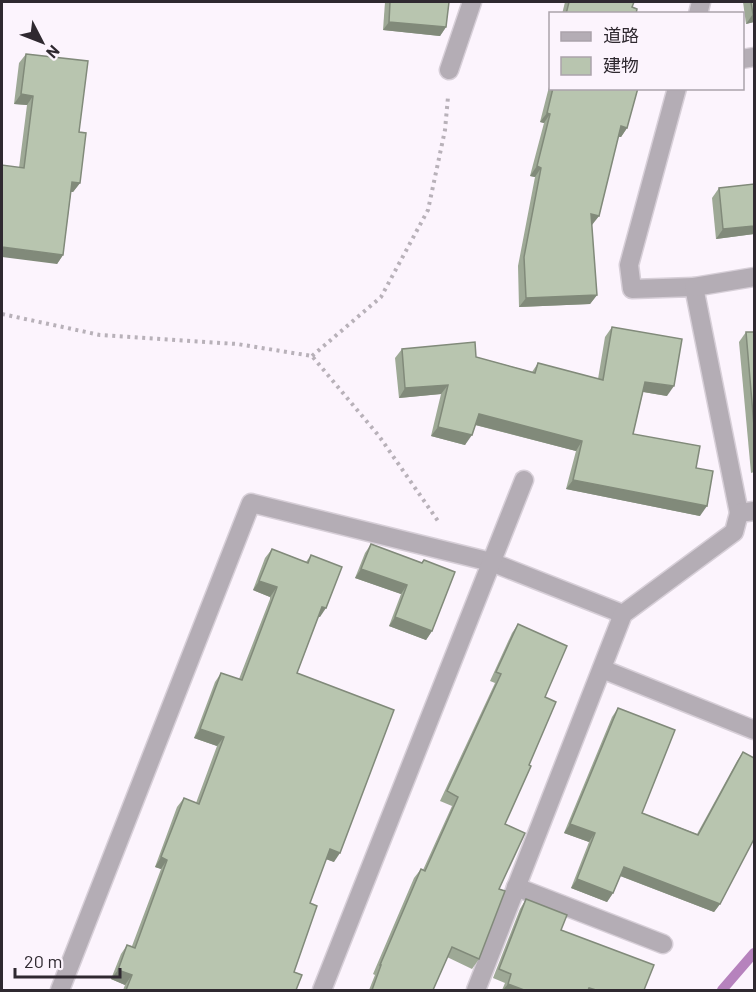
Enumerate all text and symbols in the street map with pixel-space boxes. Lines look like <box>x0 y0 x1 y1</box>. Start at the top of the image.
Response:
north arrow <box>12 12 72 72</box>
legend <box>549 12 744 90</box>
text: 道路 <box>603 24 639 46</box>
text: N <box>43 42 64 63</box>
text: 建物 <box>603 54 639 76</box>
scale bar <box>15 941 120 979</box>
text: 20 m <box>24 950 62 972</box>

